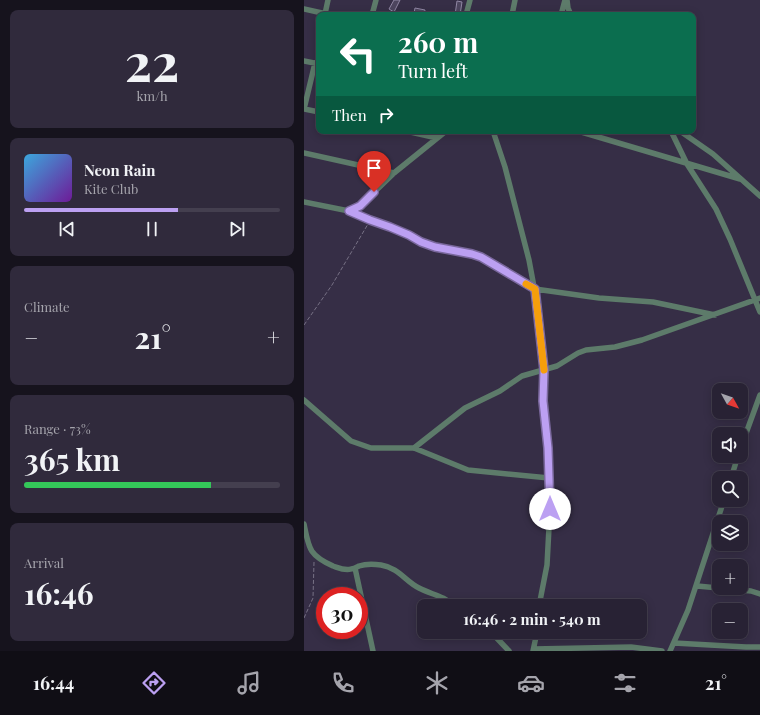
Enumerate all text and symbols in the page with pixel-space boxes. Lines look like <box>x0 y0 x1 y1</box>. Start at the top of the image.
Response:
text: 260 m <box>398 23 478 60</box>
text: 22 <box>125 26 179 95</box>
icon: left <box>332 28 384 80</box>
text: Turn left <box>398 59 468 83</box>
text: km/h <box>136 87 168 104</box>
icon: right <box>375 104 397 126</box>
text: Then <box>332 105 367 125</box>
pin <box>357 151 391 192</box>
icon: arrive <box>363 157 385 179</box>
text: Neon Rain <box>84 160 155 180</box>
text: Kite Club <box>84 180 138 197</box>
icon: previous <box>56 218 78 240</box>
icon: pause <box>141 218 163 240</box>
icon: next <box>226 218 248 240</box>
text: Climate <box>24 298 70 315</box>
text: 21° <box>134 317 171 357</box>
text: − <box>24 322 38 352</box>
text: + <box>267 322 280 352</box>
north arrow <box>712 383 748 419</box>
map controls <box>712 383 748 639</box>
text: Range · 73% <box>24 420 91 437</box>
button: sound <box>712 427 748 463</box>
text: 365 km <box>24 439 120 479</box>
button: search <box>712 471 748 507</box>
position arrow <box>529 488 571 530</box>
button: layers <box>712 515 748 551</box>
text: Arrival <box>24 554 64 571</box>
button: + <box>712 559 748 595</box>
text: 16:46 <box>24 573 94 613</box>
speed limit sign: 30 <box>316 587 368 639</box>
button: − <box>712 603 748 639</box>
text: 16:46 · 2 min · 540 m <box>463 609 601 629</box>
icon: directions <box>140 669 168 697</box>
icon: music <box>235 669 263 697</box>
icon: phone <box>329 669 357 697</box>
icon: climate <box>423 669 451 697</box>
icon: car <box>517 669 545 697</box>
icon: filters <box>611 669 639 697</box>
text: 16:44 <box>33 671 74 695</box>
text: 21° <box>705 671 727 695</box>

